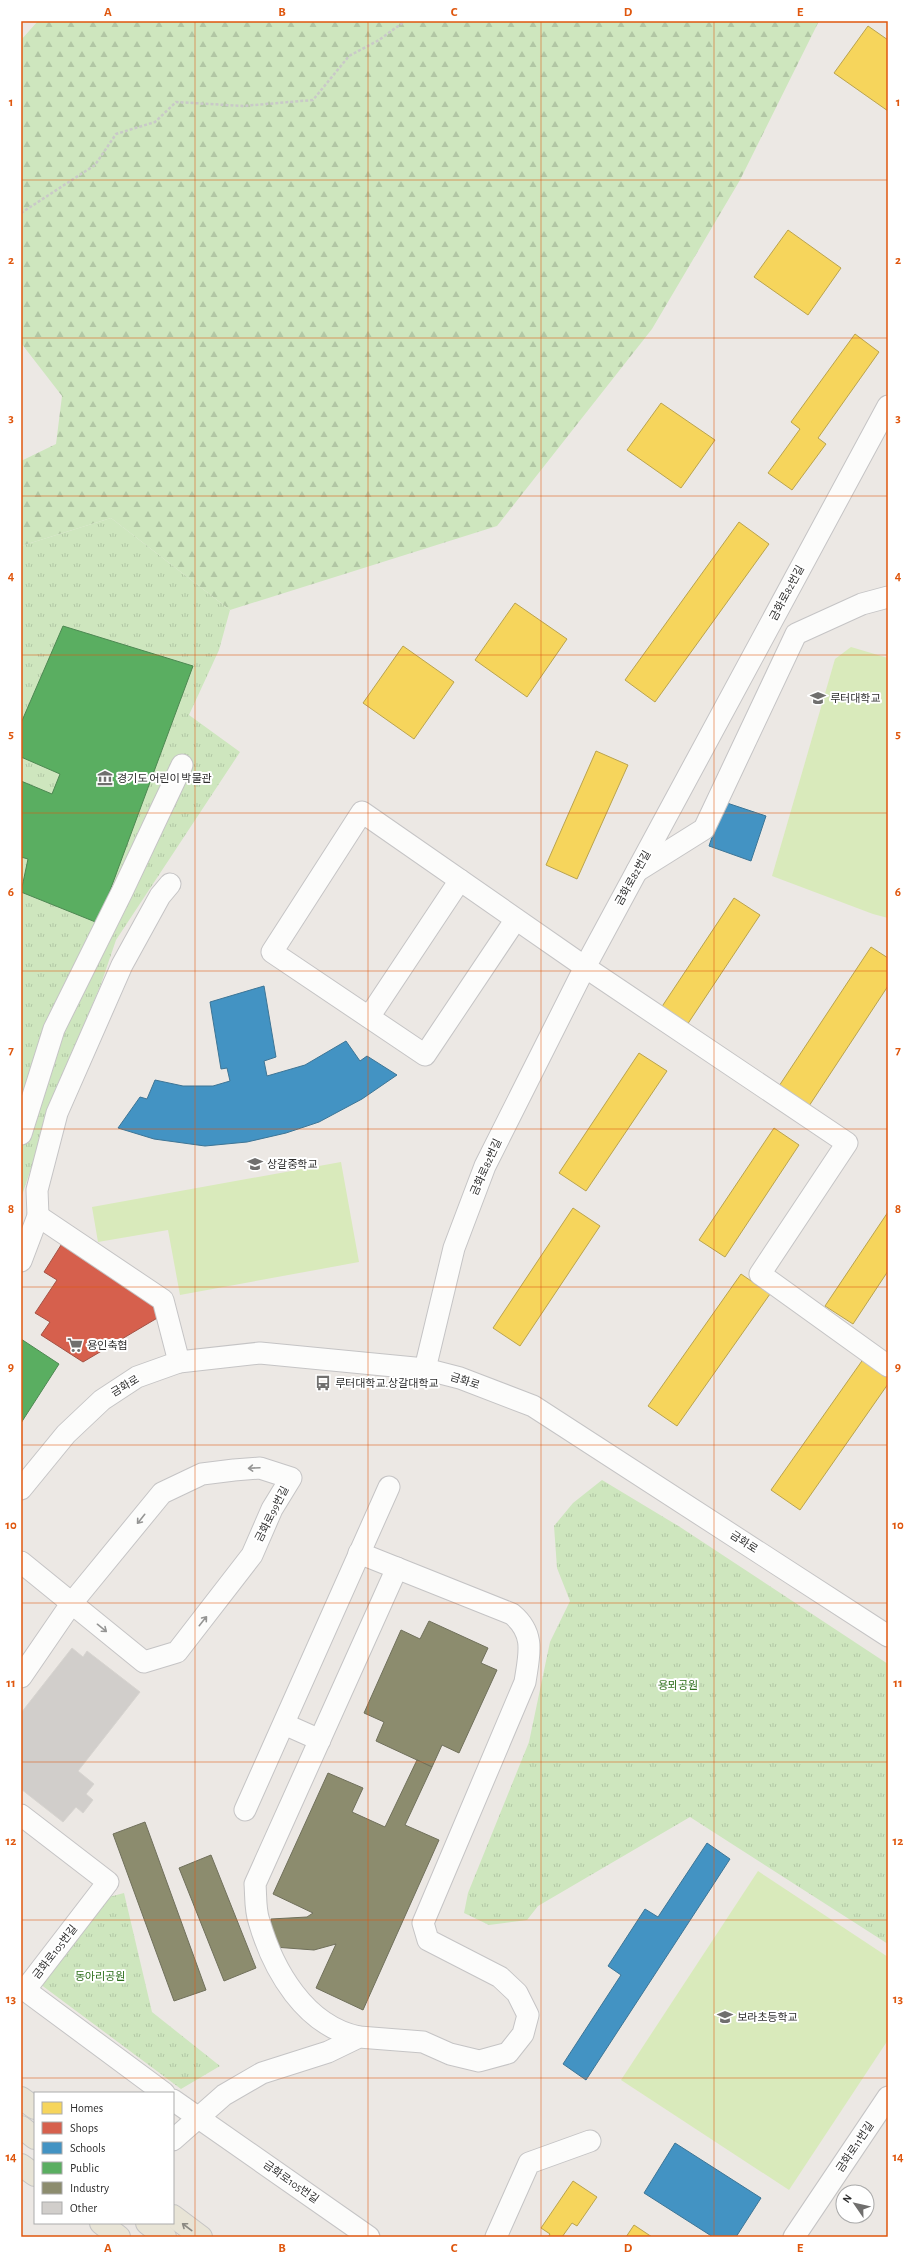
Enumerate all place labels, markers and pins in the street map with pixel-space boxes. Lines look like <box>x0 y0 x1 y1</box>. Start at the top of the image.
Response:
school or university icon: 루터대학교 <box>809 689 827 707</box>
place label: 루터대학교 <box>830 692 881 704</box>
museum icon: 경기도 어린이 박물관 <box>96 769 114 787</box>
place label: 경기도 어린이 박물관 <box>117 773 212 784</box>
school or university icon: 상갈중학교 <box>246 1155 264 1173</box>
place label: 상갈중학교 <box>267 1158 318 1170</box>
supermarket icon: 용인축협 <box>66 1336 84 1354</box>
place label: 용인축협 <box>87 1340 127 1351</box>
bus stop icon: 루터대학교.상갈대학교 <box>314 1374 332 1392</box>
place label: 루터대학교.상갈대학교 <box>335 1377 439 1389</box>
school or university icon: 보라초등학교 <box>716 2008 734 2026</box>
place label: 보라초등학교 <box>737 2011 798 2023</box>

